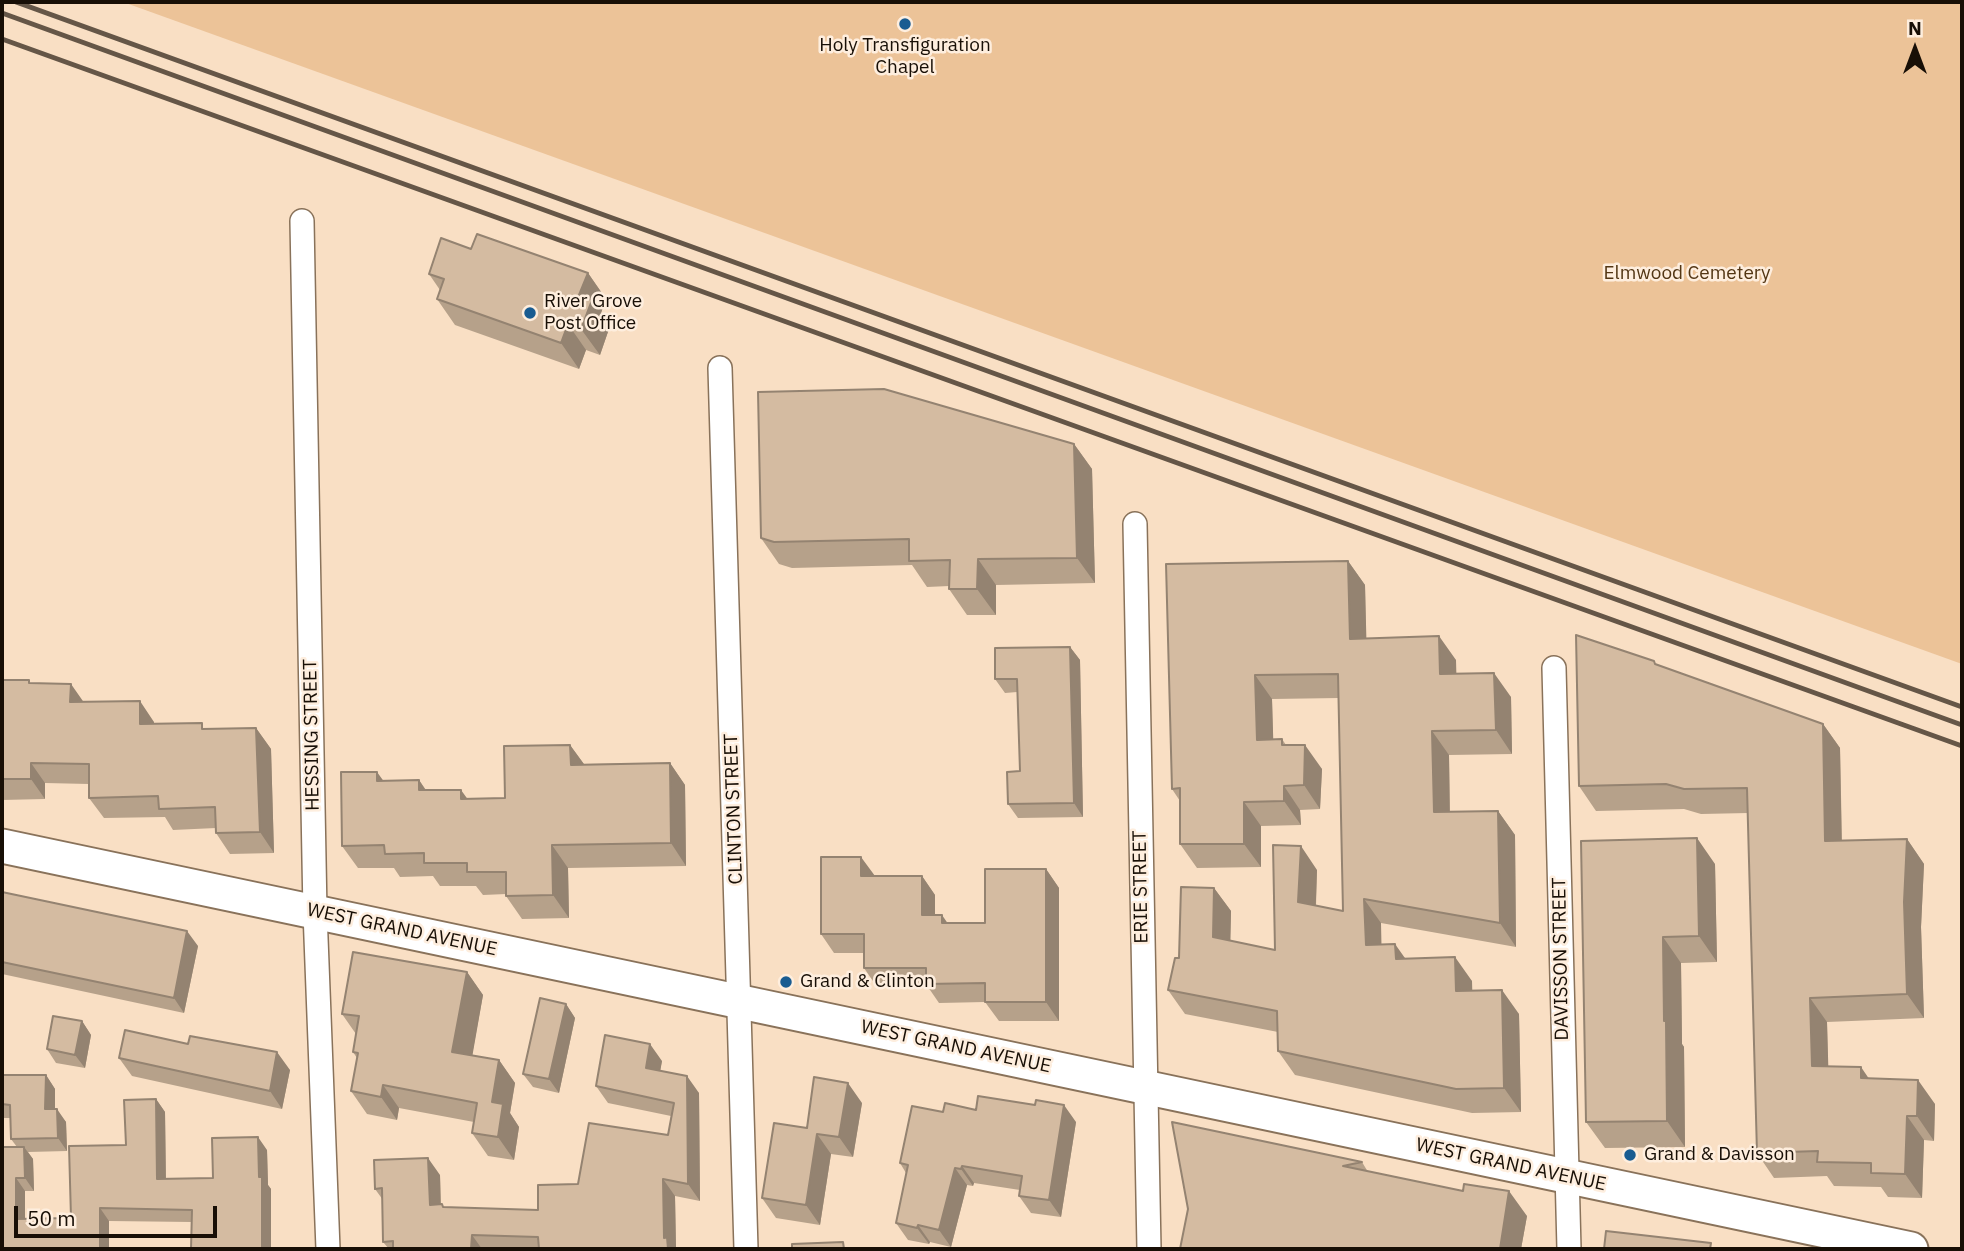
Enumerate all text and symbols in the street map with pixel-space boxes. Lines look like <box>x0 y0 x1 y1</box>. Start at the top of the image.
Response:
north arrow <box>1880 14 1950 84</box>
marker: Holy Transfiguration Chapel <box>897 16 913 32</box>
text: N <box>1908 16 1922 40</box>
place label: Holy Transfiguration Chapel <box>819 35 991 79</box>
park label: Elmwood Cemetery <box>1604 263 1770 285</box>
place label: River Grove Post Office <box>544 291 642 335</box>
marker: River Grove Post Office <box>522 305 538 321</box>
street label: HESSING STREET <box>299 659 325 811</box>
street label: CLINTON STREET <box>720 733 748 885</box>
street label: ERIE STREET <box>1129 830 1153 944</box>
street label: DAVISSON STREET <box>1548 877 1574 1041</box>
street label: WEST GRAND AVENUE <box>305 899 499 961</box>
place label: Grand & Clinton <box>800 971 935 993</box>
marker: Grand & Clinton <box>778 974 794 990</box>
street label: WEST GRAND AVENUE <box>859 1016 1053 1078</box>
street label: WEST GRAND AVENUE <box>1414 1134 1608 1196</box>
place label: Grand & Davisson <box>1644 1144 1795 1166</box>
marker: Grand & Davisson <box>1622 1147 1638 1163</box>
scale bar <box>18 1192 220 1236</box>
text: 50 m <box>27 1204 76 1232</box>

